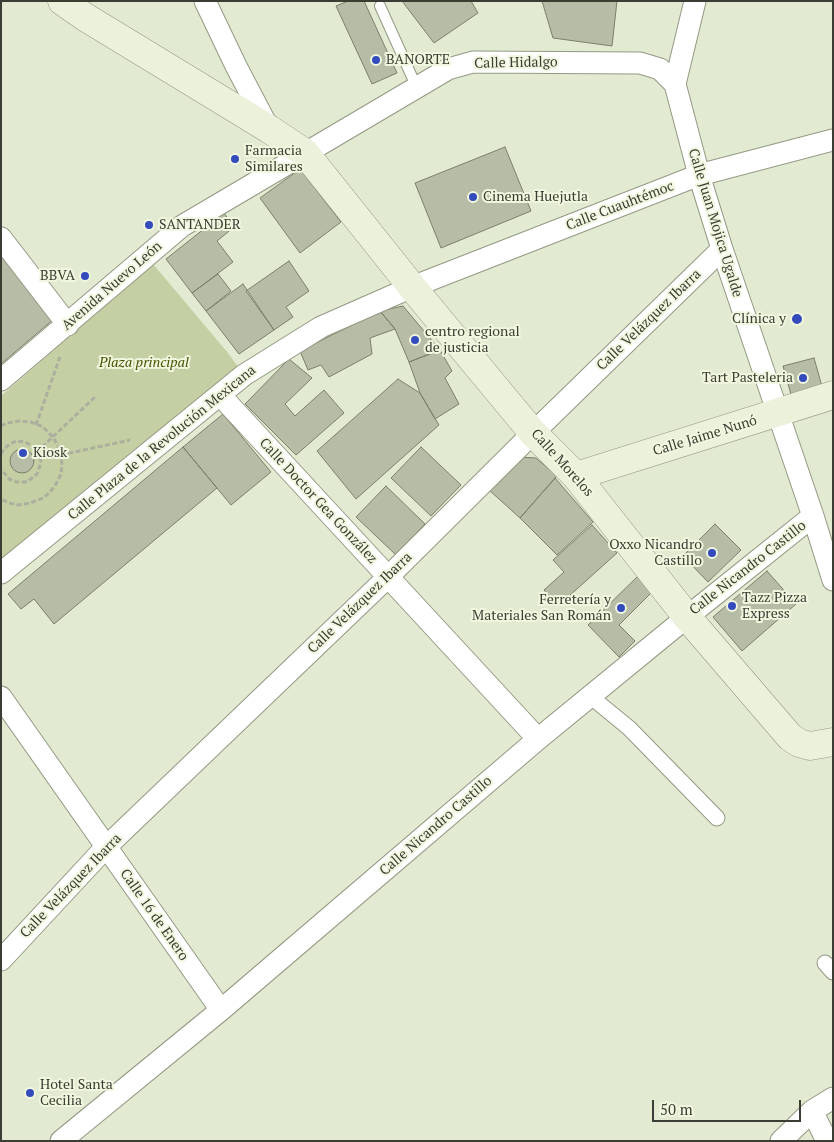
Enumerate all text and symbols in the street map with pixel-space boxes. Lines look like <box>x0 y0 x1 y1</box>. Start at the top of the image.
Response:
place label: BANORTE <box>386 52 450 68</box>
marker: BANORTE <box>370 54 382 66</box>
street label: Calle Hidalgo <box>474 54 558 72</box>
place label: Farmacia Similares <box>245 143 303 176</box>
street label: Calle Juan Mojica Ugalde <box>684 147 746 299</box>
marker: Farmacia Similares <box>229 153 241 165</box>
street label: Calle Cuauhtémoc <box>564 178 676 234</box>
place label: Cinema Huejutla <box>483 189 588 205</box>
marker: Cinema Huejutla <box>467 191 479 203</box>
place label: SANTANDER <box>159 217 241 233</box>
marker: SANTANDER <box>143 219 155 231</box>
street label: Avenida Nuevo León <box>59 238 165 334</box>
street label: Calle Velázquez Ibarra <box>593 266 705 374</box>
place label: BBVA <box>40 268 75 284</box>
marker: BBVA <box>79 270 91 282</box>
place label: Clínica y <box>732 311 786 327</box>
marker: Clínica y <box>790 312 804 326</box>
place label: centro regional de justicia <box>425 324 520 357</box>
marker: centro regional de justicia <box>409 334 421 346</box>
park label: Plaza principal <box>99 355 189 371</box>
street label: Calle Plaza de la Revolución Mexicana <box>65 362 259 524</box>
place label: Tart Pasteleria <box>702 370 793 386</box>
marker: Tart Pasteleria <box>797 372 809 384</box>
street label: Calle Jaime Nunó <box>651 412 759 460</box>
street label: Calle Morelos <box>527 426 597 500</box>
street label: Calle Doctor Gea González <box>255 435 381 567</box>
place label: Kiosk <box>33 445 67 461</box>
marker: Kiosk <box>17 447 29 459</box>
street label: Calle Nicandro Castillo <box>686 517 810 619</box>
place label: Oxxo Nicandro Castillo <box>609 537 702 570</box>
marker: Oxxo Nicandro Castillo <box>706 547 718 559</box>
street label: Calle Velázquez Ibarra <box>304 549 416 657</box>
place label: Tazz Pizza Express <box>742 590 807 622</box>
place label: Ferretería y Materiales San Román <box>472 592 611 624</box>
marker: Tazz Pizza Express <box>726 600 738 612</box>
marker: Ferretería y Materiales San Román <box>615 602 627 614</box>
street label: Calle Nicandro Castillo <box>376 773 496 879</box>
street label: Calle Velázquez Ibarra <box>17 830 125 942</box>
street label: Calle 16 de Enero <box>116 866 192 964</box>
place label: Hotel Santa Cecilia <box>40 1077 113 1110</box>
marker: Hotel Santa Cecilia <box>24 1087 36 1099</box>
scale bar <box>654 1090 803 1122</box>
text: 50 m <box>660 1099 693 1119</box>

